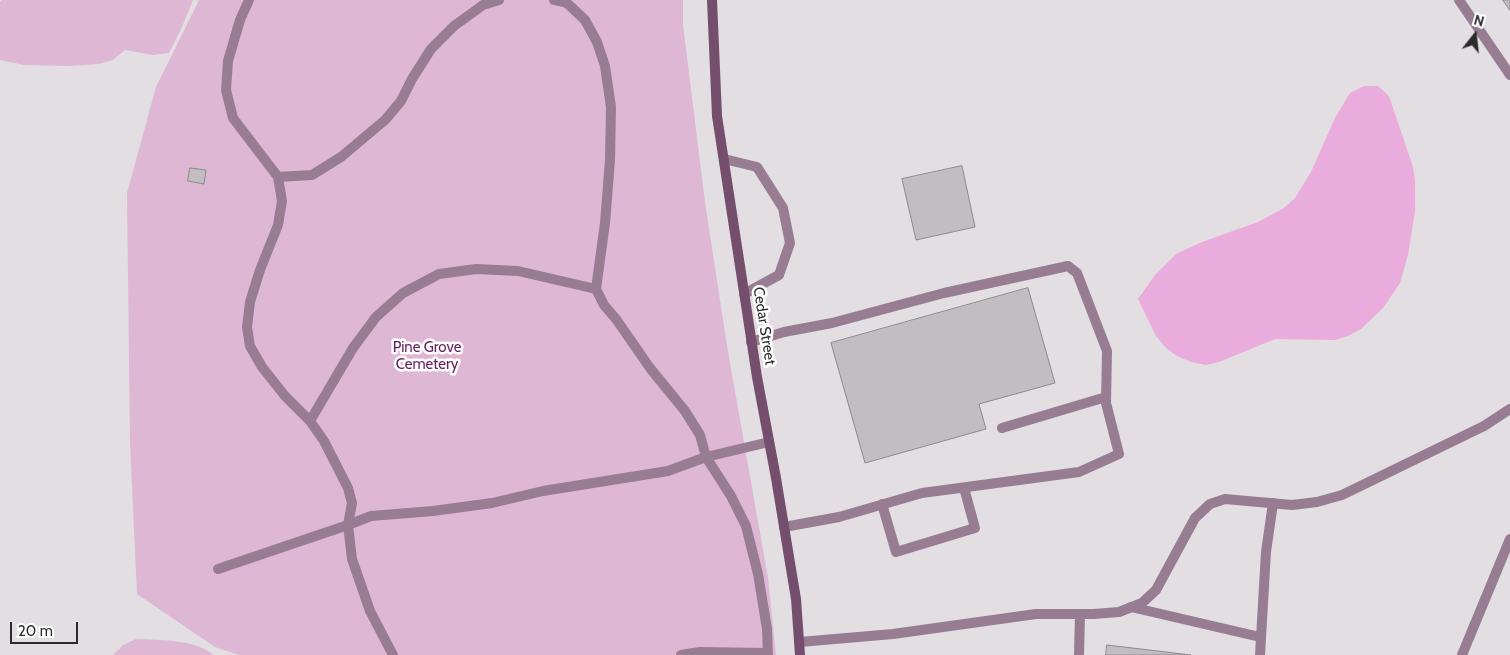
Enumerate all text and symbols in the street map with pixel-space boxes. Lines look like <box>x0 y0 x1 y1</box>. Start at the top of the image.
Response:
north arrow <box>1450 10 1500 60</box>
text: N <box>1472 11 1486 31</box>
street label: Cedar Street <box>749 286 779 366</box>
park label: Pine Grove Cemetery <box>393 339 461 374</box>
scale bar <box>12 612 80 644</box>
text: 20 m <box>18 622 53 640</box>

